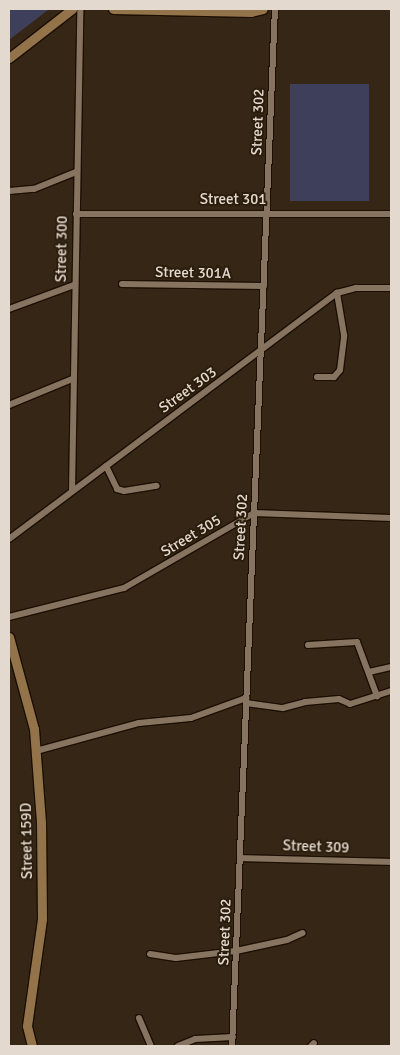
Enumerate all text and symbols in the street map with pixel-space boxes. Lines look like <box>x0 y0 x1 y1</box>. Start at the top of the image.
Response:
street label: Street 302 <box>248 88 268 156</box>
street label: Street 301 <box>200 191 266 209</box>
street label: Street 300 <box>52 216 72 282</box>
street label: Street 301A <box>155 263 231 283</box>
street label: Street 303 <box>156 363 220 417</box>
street label: Street 302 <box>230 493 252 561</box>
street label: Street 305 <box>158 511 224 561</box>
street label: Street 159D <box>17 803 37 879</box>
street label: Street 309 <box>282 837 350 857</box>
street label: Street 302 <box>215 898 235 966</box>

